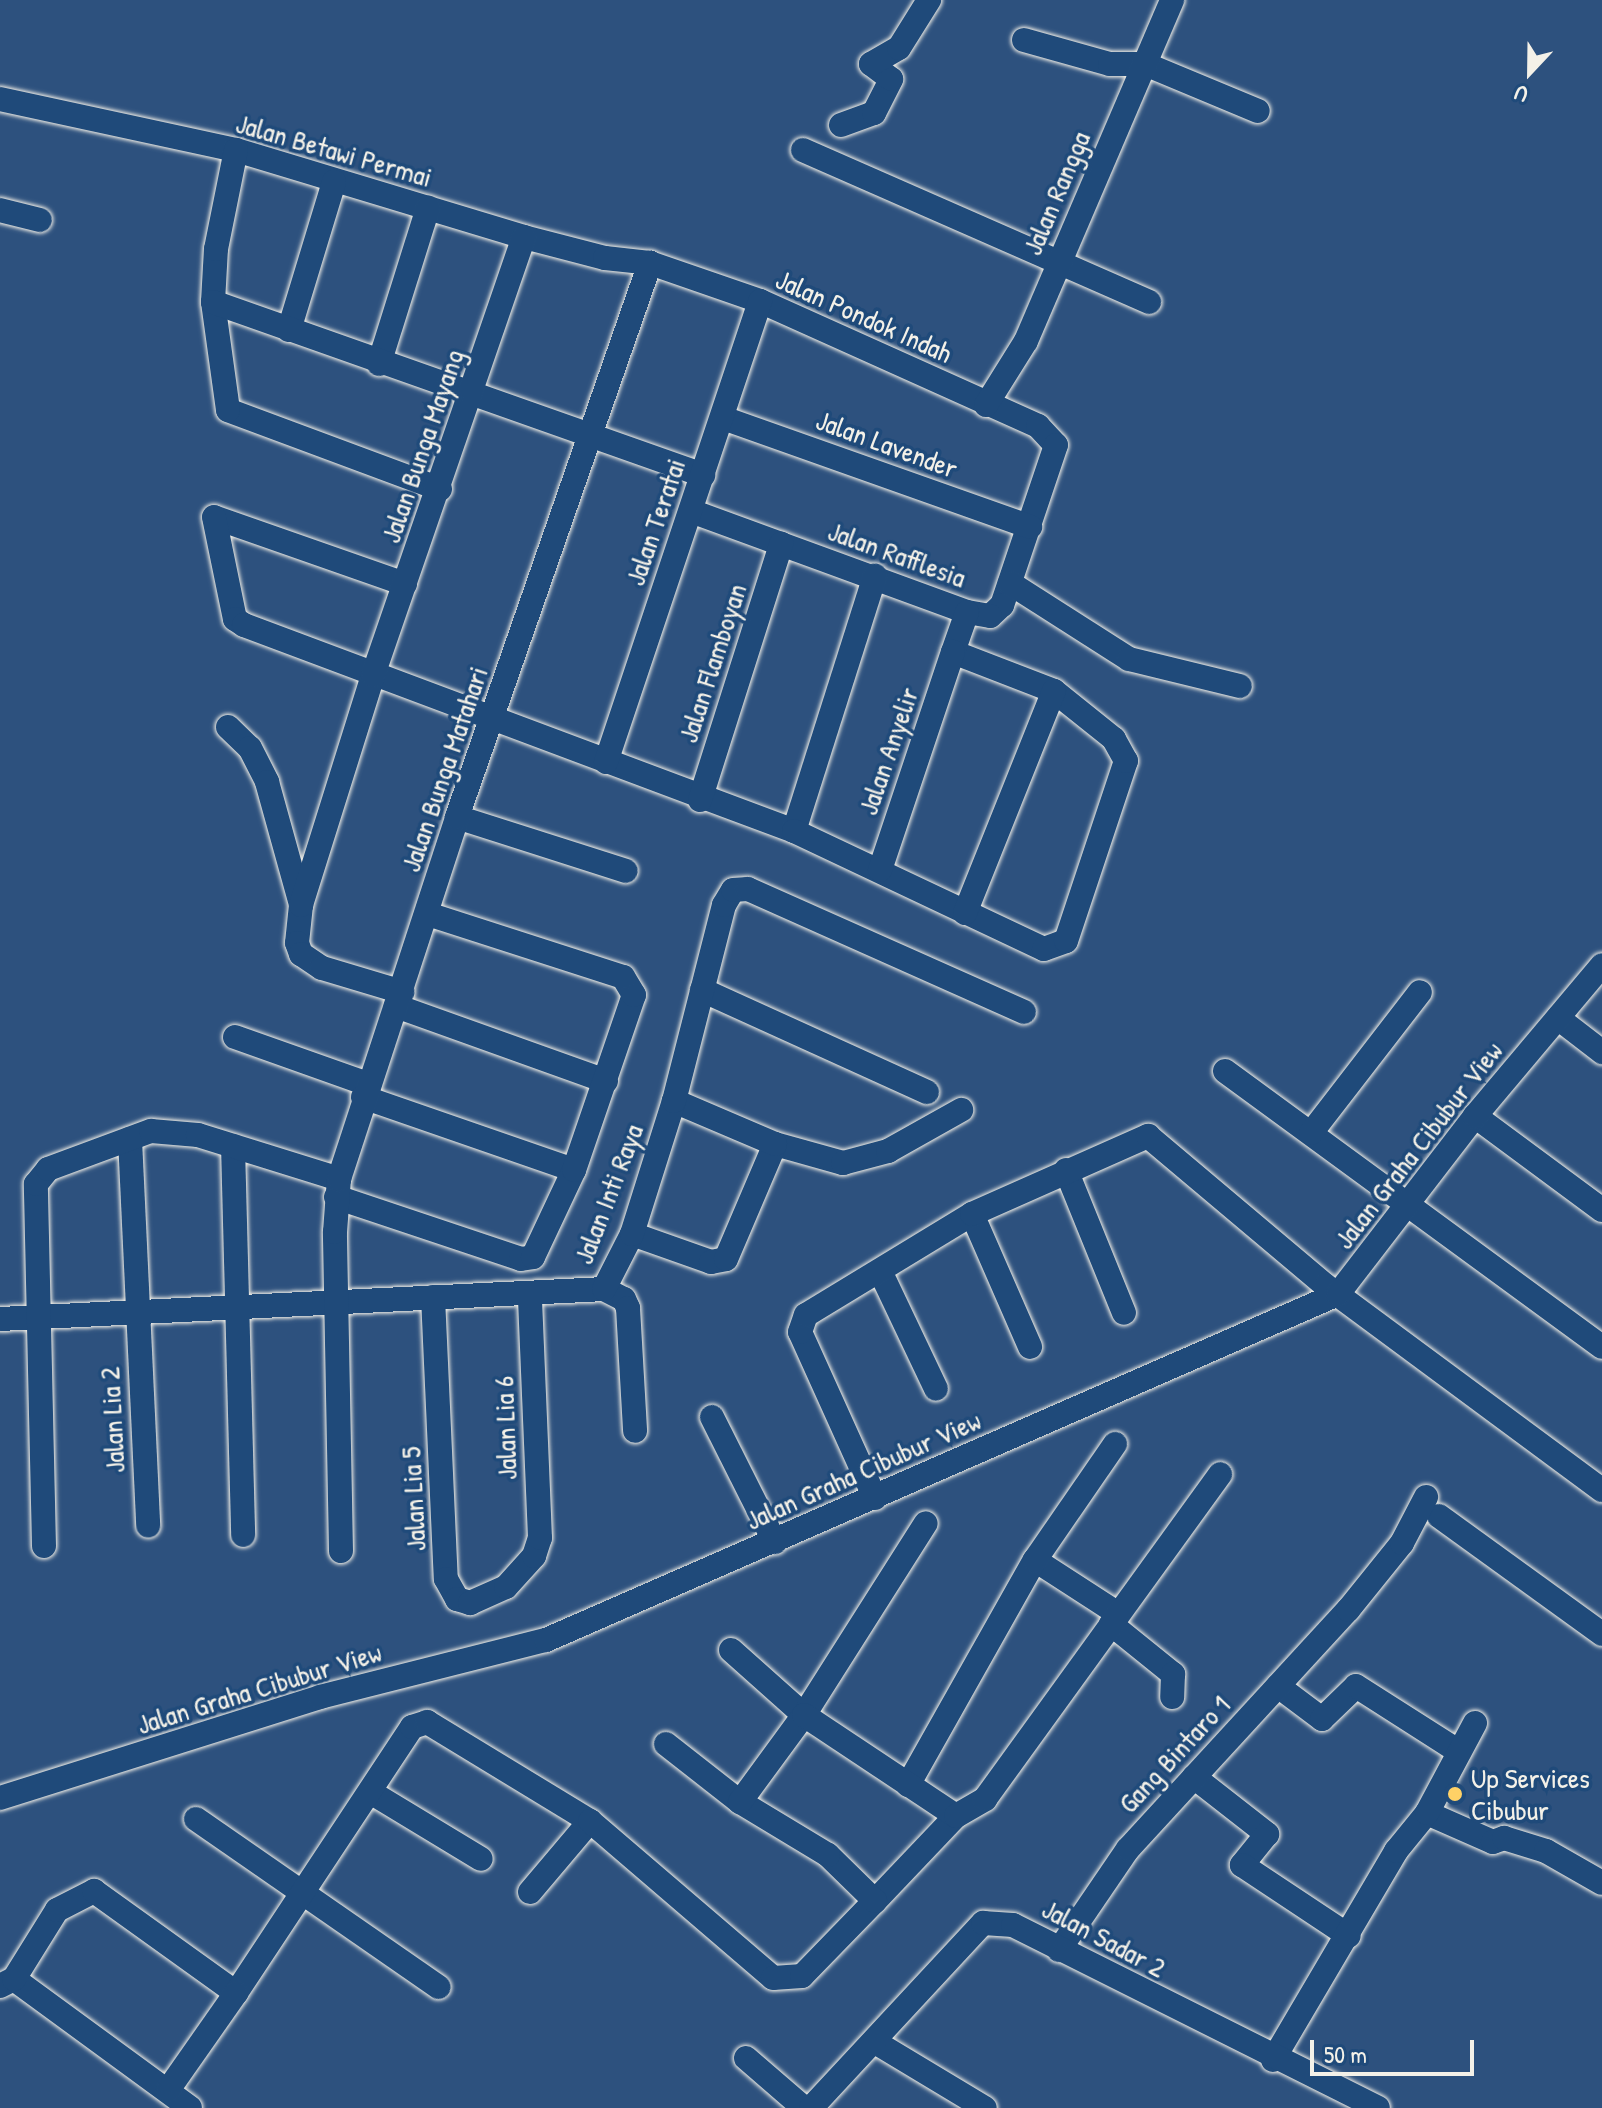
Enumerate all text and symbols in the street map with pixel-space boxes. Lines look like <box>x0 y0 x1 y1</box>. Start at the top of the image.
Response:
north arrow <box>1490 32 1570 112</box>
text: U <box>1510 78 1532 110</box>
street label: Jalan Betawi Permai <box>232 106 436 194</box>
street label: Jalan Rangga <box>1015 126 1097 260</box>
street label: Jalan Pondok Indah <box>771 262 957 370</box>
street label: Jalan Bunga Mayang <box>373 345 471 547</box>
street label: Jalan Lavender <box>812 403 962 485</box>
street label: Jalan Teratai <box>618 454 692 590</box>
street label: Jalan Rafflesia <box>824 514 970 594</box>
street label: Jalan Flamboyan <box>671 579 753 747</box>
street label: Jalan Bunga Matahari <box>393 662 495 876</box>
street label: Jalan Anyelir <box>851 683 925 819</box>
street label: Jalan Graha Cibubur View <box>1327 1035 1509 1255</box>
street label: Jalan Inti Raya <box>566 1119 650 1269</box>
street label: Jalan Lia 2 <box>92 1366 132 1474</box>
street label: Jalan Lia 6 <box>486 1375 524 1481</box>
street label: Jalan Graha Cibubur View <box>740 1403 986 1537</box>
street label: Jalan Lia 5 <box>393 1446 433 1552</box>
street label: Jalan Graha Cibubur View <box>133 1635 385 1741</box>
street label: Gang Bintaro 1 <box>1111 1688 1237 1820</box>
place label: Up Services Cibubur <box>1471 1761 1590 1827</box>
marker: Up Services Cibubur <box>1446 1785 1464 1803</box>
street label: Jalan Sadar 2 <box>1037 1891 1171 1985</box>
scale bar <box>1314 2024 1478 2074</box>
text: 50 m <box>1324 2038 1367 2070</box>

